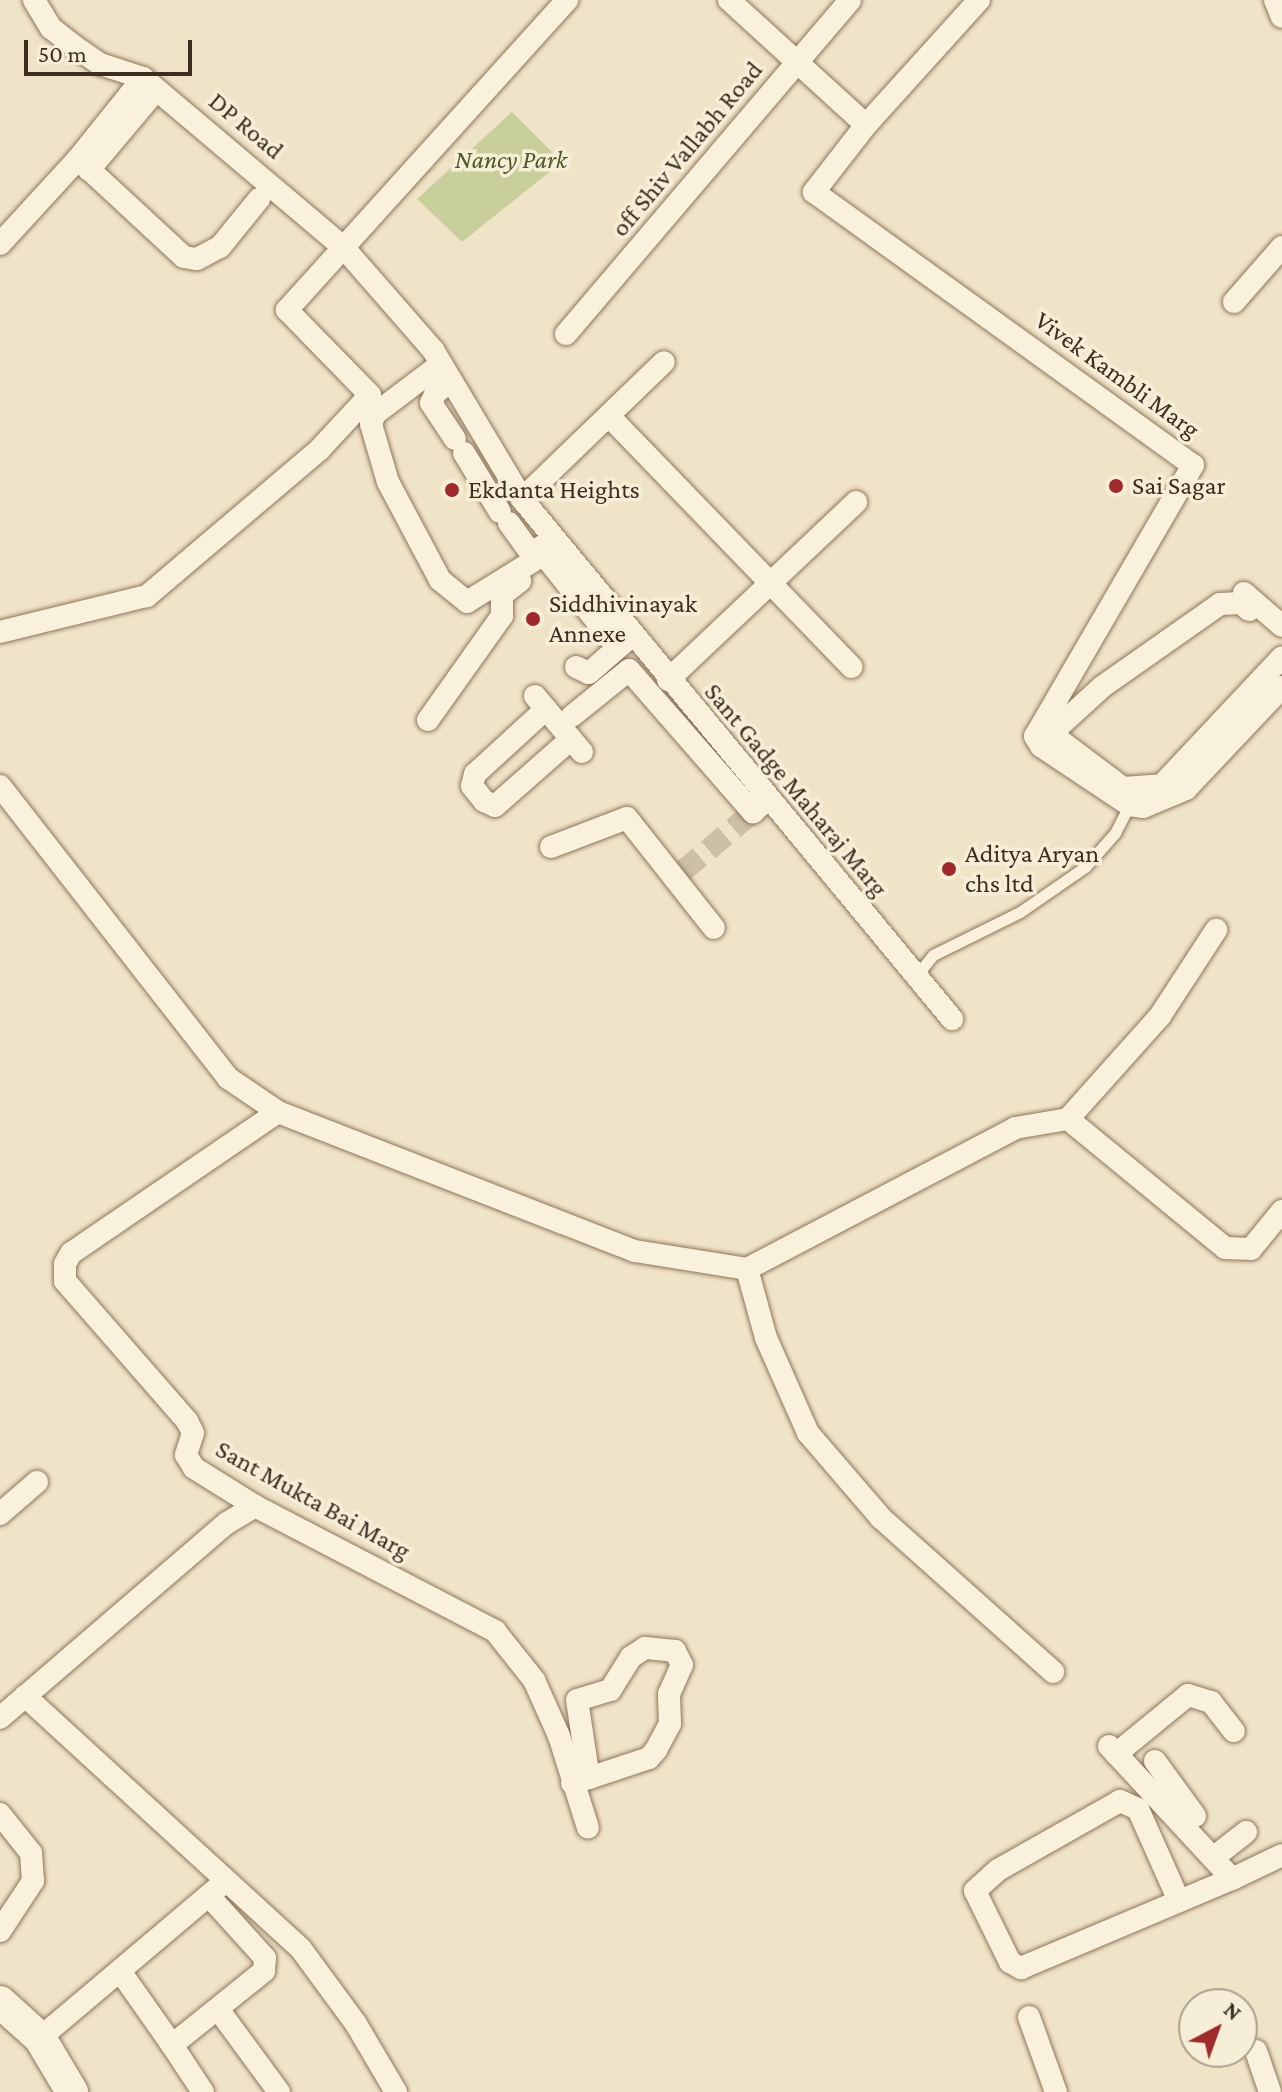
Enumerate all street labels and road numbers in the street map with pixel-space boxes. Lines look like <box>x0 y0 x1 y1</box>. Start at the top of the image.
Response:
street label: off Shiv Vallabh Road <box>605 55 769 243</box>
street label: DP Road <box>202 86 290 166</box>
street label: Vivek Kambli Marg <box>1028 305 1206 445</box>
street label: Sant Gadge Maharaj Marg <box>698 677 894 903</box>
street label: Sant Mukta Bai Marg <box>210 1434 416 1566</box>

